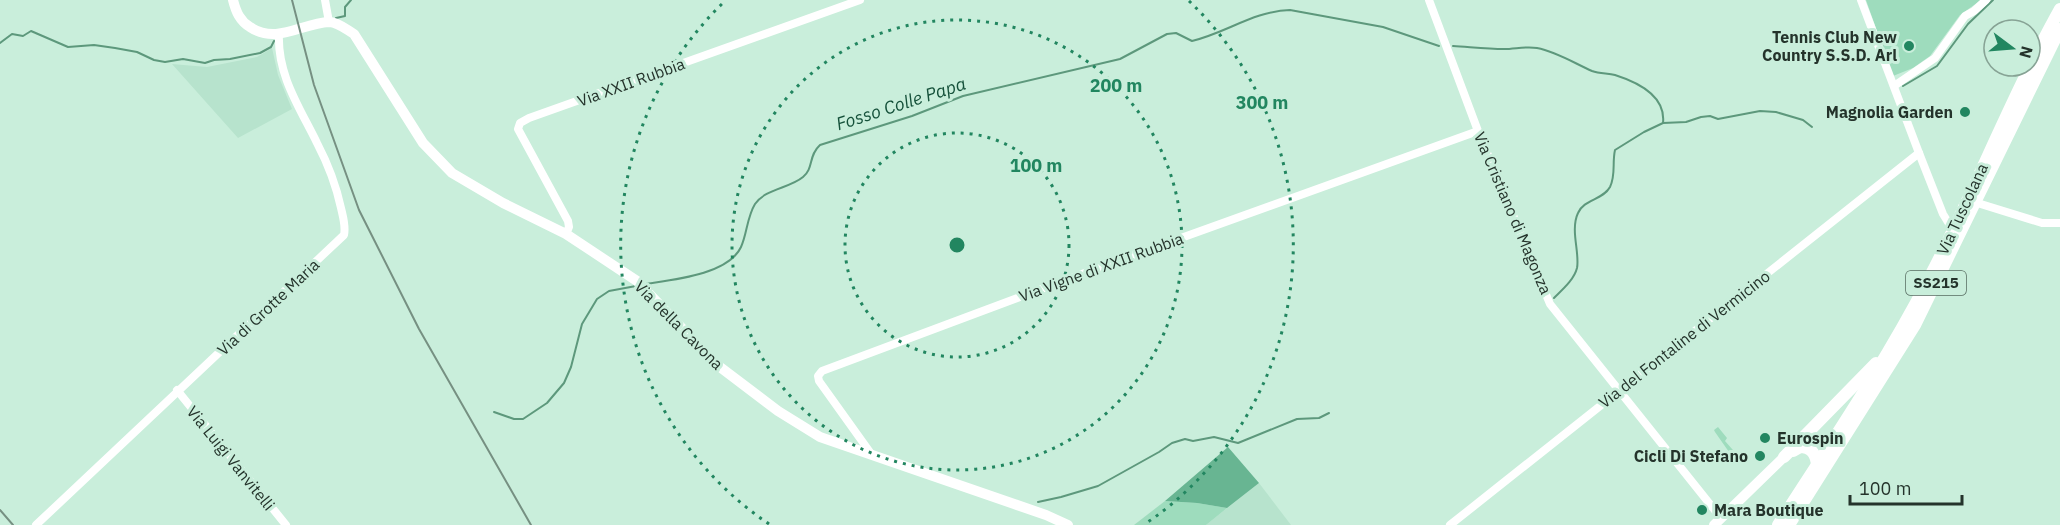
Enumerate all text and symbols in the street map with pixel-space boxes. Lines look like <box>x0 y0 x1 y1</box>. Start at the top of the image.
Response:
north arrow <box>1982 18 2042 78</box>
place label: Tennis Club New Country S.S.D. Arl <box>1762 27 1898 65</box>
marker: Tennis Club New Country S.S.D. Arl <box>1902 39 1916 53</box>
text: N <box>2015 44 2038 60</box>
street label: Via XXII Rubbia <box>575 53 688 111</box>
water label: Fosso Colle Papa <box>833 72 969 135</box>
text: 200 m <box>1090 74 1142 97</box>
text: 300 m <box>1236 91 1288 114</box>
place label: Magnolia Garden <box>1826 102 1953 122</box>
marker: Magnolia Garden <box>1958 105 1972 119</box>
street label: Via Cristiano di Magonza <box>1470 129 1556 298</box>
text: 100 m <box>1010 154 1062 177</box>
street label: Via Tuscolana <box>1932 160 1992 258</box>
street label: Via Vigne di XXII Rubbia <box>1016 228 1186 306</box>
centre of rings <box>947 235 967 255</box>
street label: Via di Grotte Maria <box>213 254 324 360</box>
street label: Via del Fontaline di Vermicino <box>1594 266 1774 412</box>
road number: SS215 <box>1906 271 1966 295</box>
street label: Via della Cavona <box>630 276 728 374</box>
street label: Via Luigi Vanvitelli <box>183 402 279 514</box>
place label: Eurospin <box>1777 428 1844 448</box>
marker: Eurospin <box>1758 431 1772 445</box>
place label: Cicli Di Stefano <box>1634 446 1748 466</box>
marker: Cicli Di Stefano <box>1753 449 1767 463</box>
scale bar <box>1850 468 1962 506</box>
text: 100 m <box>1859 477 1911 500</box>
place label: Mara Boutique <box>1714 500 1824 520</box>
marker: Mara Boutique <box>1695 503 1709 517</box>

